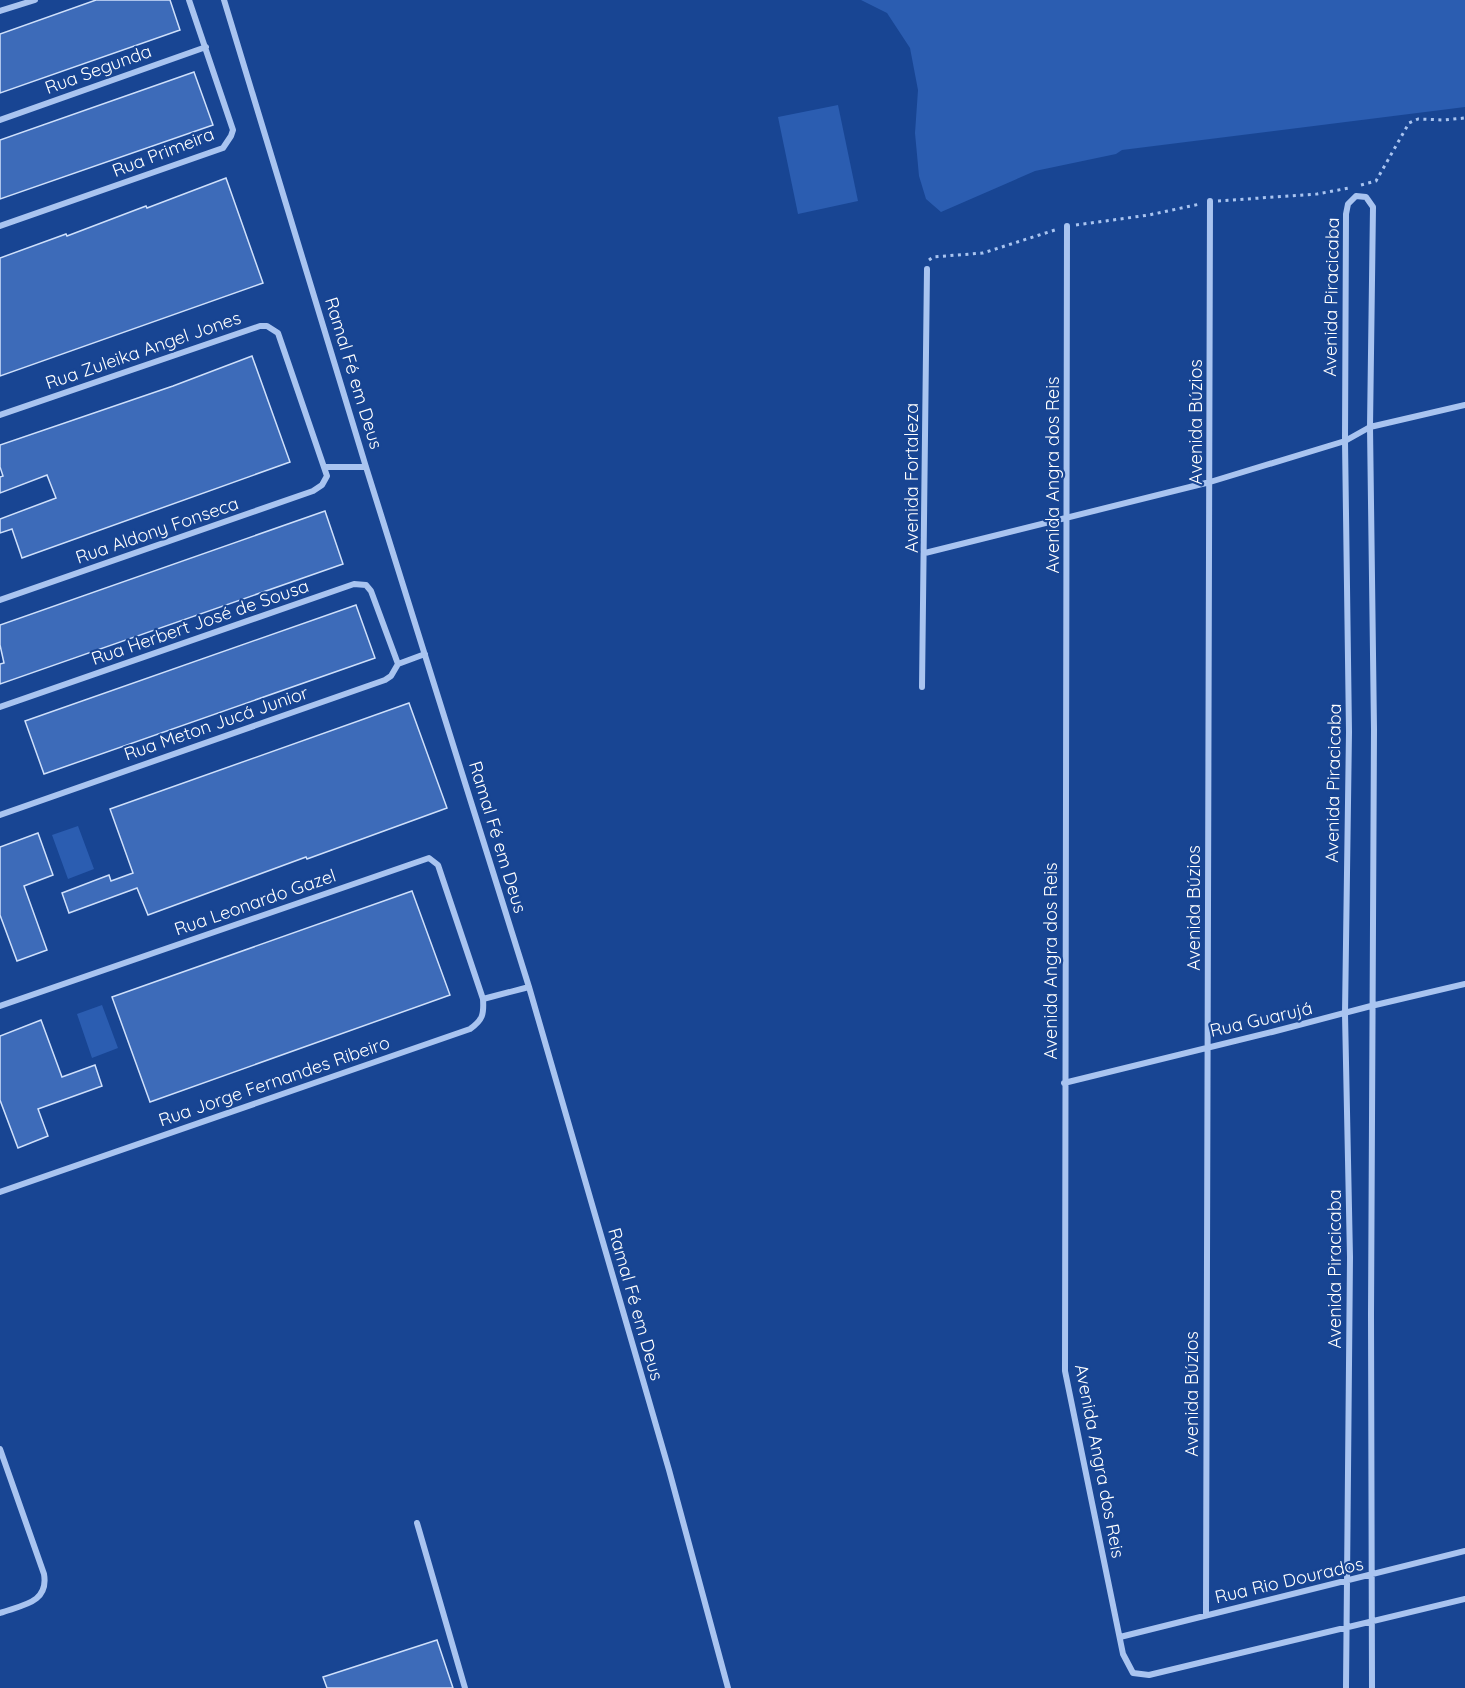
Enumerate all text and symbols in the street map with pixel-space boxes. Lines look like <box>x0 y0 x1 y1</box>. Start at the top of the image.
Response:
street label: Rua Segunda <box>42 39 154 99</box>
street label: Rua Primeira <box>109 122 217 182</box>
street label: Avenida Piracicaba <box>1318 217 1344 377</box>
street label: Ramal Fé em Deus <box>320 294 388 452</box>
street label: Rua Zuleika Angel Jones <box>42 306 244 394</box>
street label: Avenida Búzios <box>1184 359 1207 485</box>
street label: Avenida Angra dos Reis <box>1041 376 1064 574</box>
street label: Avenida Fortaleza <box>900 403 923 553</box>
street label: Rua Aldony Fonseca <box>72 491 242 569</box>
street label: Rua Herbert José de Sousa <box>88 574 312 670</box>
street label: Rua Meton Jucá Junior <box>121 681 311 765</box>
street label: Avenida Piracicaba <box>1320 703 1346 863</box>
street label: Ramal Fé em Deus <box>464 758 532 916</box>
street label: Avenida Búzios <box>1182 845 1205 971</box>
street label: Avenida Angra dos Reis <box>1039 862 1062 1060</box>
street label: Rua Leonardo Gazel <box>171 864 339 940</box>
street label: Rua Guarujá <box>1207 996 1315 1042</box>
street label: Rua Jorge Fernandes Ribeiro <box>155 1031 393 1131</box>
street label: Avenida Piracicaba <box>1323 1189 1346 1349</box>
street label: Ramal Fé em Deus <box>603 1225 669 1383</box>
street label: Avenida Búzios <box>1180 1331 1203 1457</box>
street label: Avenida Angra dos Reis <box>1070 1362 1130 1560</box>
street label: Rua Rio Dourados <box>1213 1552 1365 1608</box>

